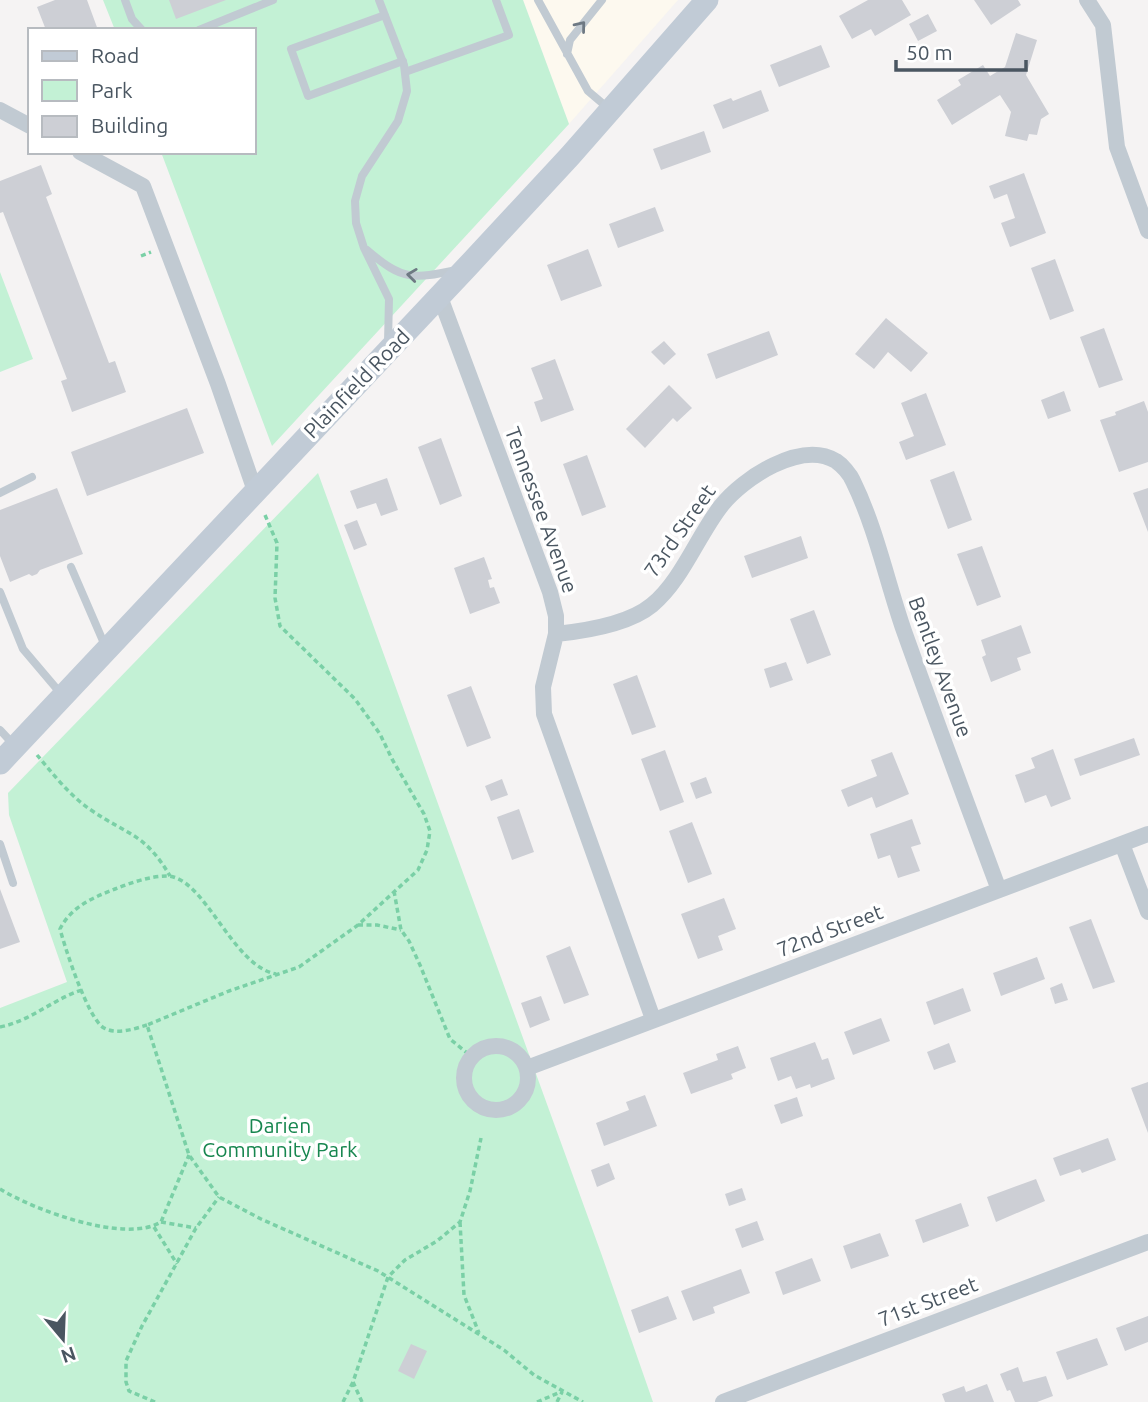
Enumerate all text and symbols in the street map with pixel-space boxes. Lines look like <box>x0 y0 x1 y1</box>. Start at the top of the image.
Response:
one-way arrow <box>573 21 586 33</box>
legend <box>28 28 256 154</box>
scale bar <box>896 28 1026 72</box>
text: 50 m <box>906 40 953 64</box>
text: Road <box>91 43 139 67</box>
text: Park <box>91 78 133 102</box>
text: Building <box>91 113 168 137</box>
one-way arrow <box>406 268 418 283</box>
street label: Plainfield Road <box>298 324 414 443</box>
street label: Tennessee Avenue <box>501 423 583 596</box>
street label: 73rd Street <box>639 480 720 581</box>
street label: Bentley Avenue <box>904 593 978 740</box>
street label: 72nd Street <box>773 899 886 961</box>
park label: Darien Community Park <box>202 1113 358 1161</box>
street label: 71st Street <box>875 1271 981 1331</box>
north arrow <box>28 1304 98 1374</box>
text: N <box>58 1342 79 1368</box>

